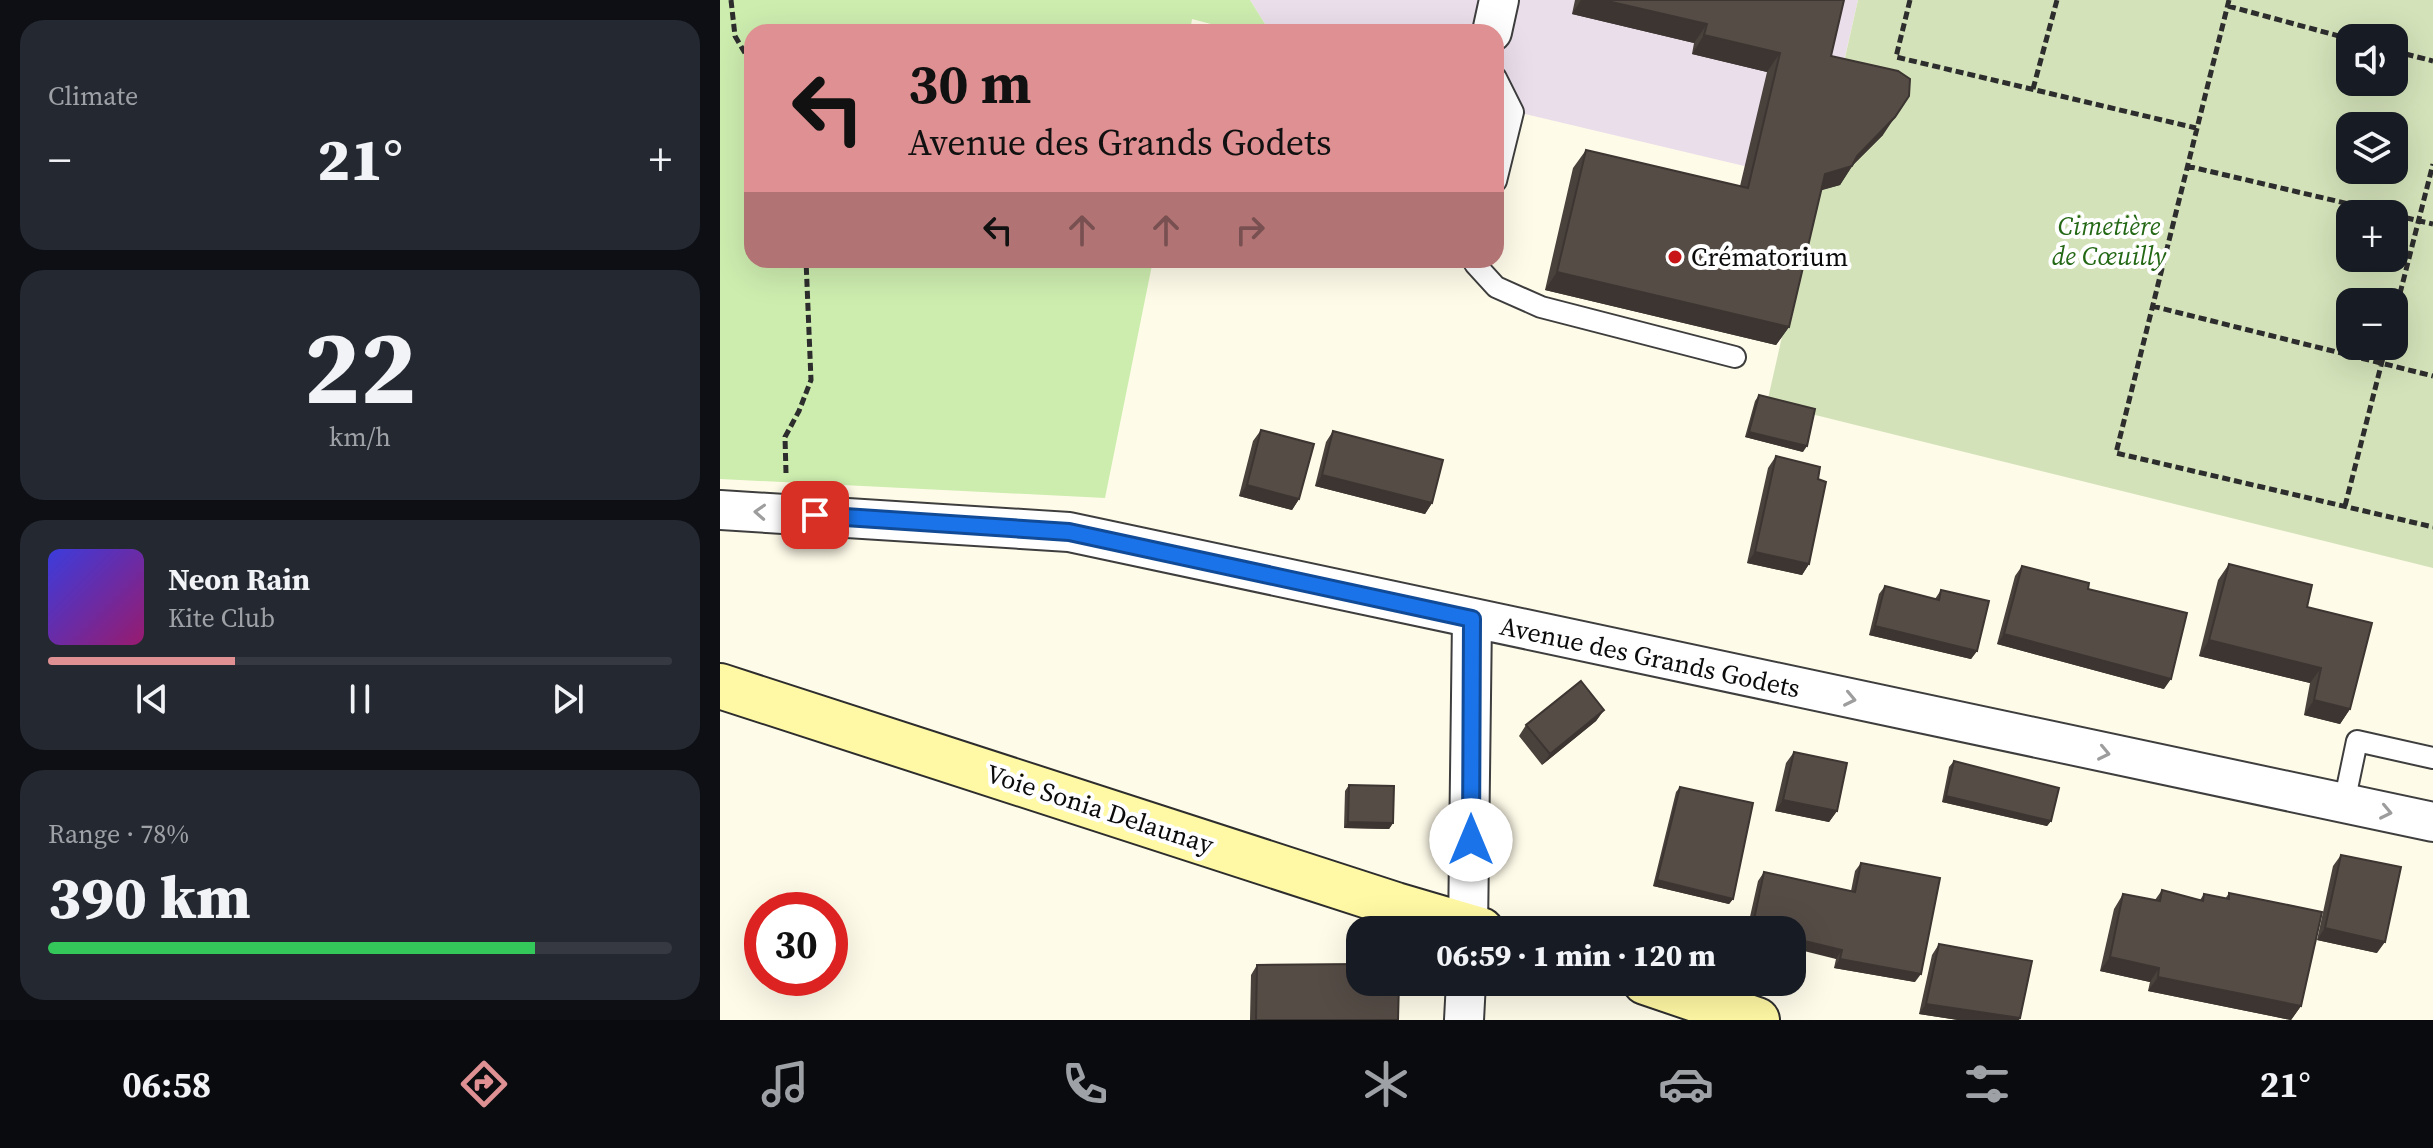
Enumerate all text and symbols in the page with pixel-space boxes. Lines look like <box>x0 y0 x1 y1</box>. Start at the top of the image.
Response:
map controls <box>2336 24 2408 360</box>
button: sound <box>2336 24 2408 96</box>
text: 30 m <box>908 45 1031 122</box>
icon: left <box>776 56 880 160</box>
text: Climate <box>48 78 138 114</box>
button: layers <box>2336 112 2408 184</box>
text: 21° <box>317 118 403 200</box>
text: Avenue des Grands Godets <box>908 118 1332 167</box>
text: − <box>48 129 71 190</box>
text: + <box>649 129 672 190</box>
button: + <box>2336 200 2408 272</box>
icon: left <box>976 208 1020 252</box>
icon: ahead <box>1060 208 1104 252</box>
icon: ahead <box>1144 208 1188 252</box>
icon: right <box>1228 208 1272 252</box>
park label: Cimetière de Cœuilly <box>2052 208 2167 274</box>
place label: Crématorium <box>1691 239 1848 275</box>
marker: Crématorium <box>1666 248 1684 266</box>
button: − <box>2336 288 2408 360</box>
text: 22 <box>304 295 416 438</box>
text: km/h <box>329 419 391 455</box>
pin <box>781 481 849 549</box>
icon: arrive <box>793 493 837 537</box>
one-way arrow <box>753 504 766 521</box>
text: Neon Rain <box>168 559 310 600</box>
text: Kite Club <box>168 600 275 636</box>
street label: Avenue des Grands Godets <box>1497 608 1803 706</box>
icon: previous <box>130 677 174 721</box>
icon: pause <box>338 677 382 721</box>
icon: next <box>546 677 590 721</box>
one-way arrow <box>1843 690 1856 707</box>
one-way arrow <box>2097 744 2111 761</box>
street label: Voie Sonia Delaunay <box>982 755 1219 863</box>
position arrow <box>1429 798 1513 882</box>
one-way arrow <box>2379 803 2392 820</box>
text: Range · 78% <box>48 816 189 852</box>
text: 390 km <box>48 856 251 938</box>
speed limit sign: 30 <box>744 892 848 996</box>
text: 06:59 · 1 min · 120 m <box>1436 935 1716 976</box>
icon: directions <box>456 1056 512 1112</box>
icon: music <box>757 1056 813 1112</box>
icon: phone <box>1057 1056 1113 1112</box>
icon: climate <box>1358 1056 1414 1112</box>
icon: car <box>1658 1056 1714 1112</box>
icon: filters <box>1959 1056 2015 1112</box>
text: 06:58 <box>122 1060 211 1109</box>
text: 21° <box>2260 1060 2311 1109</box>

